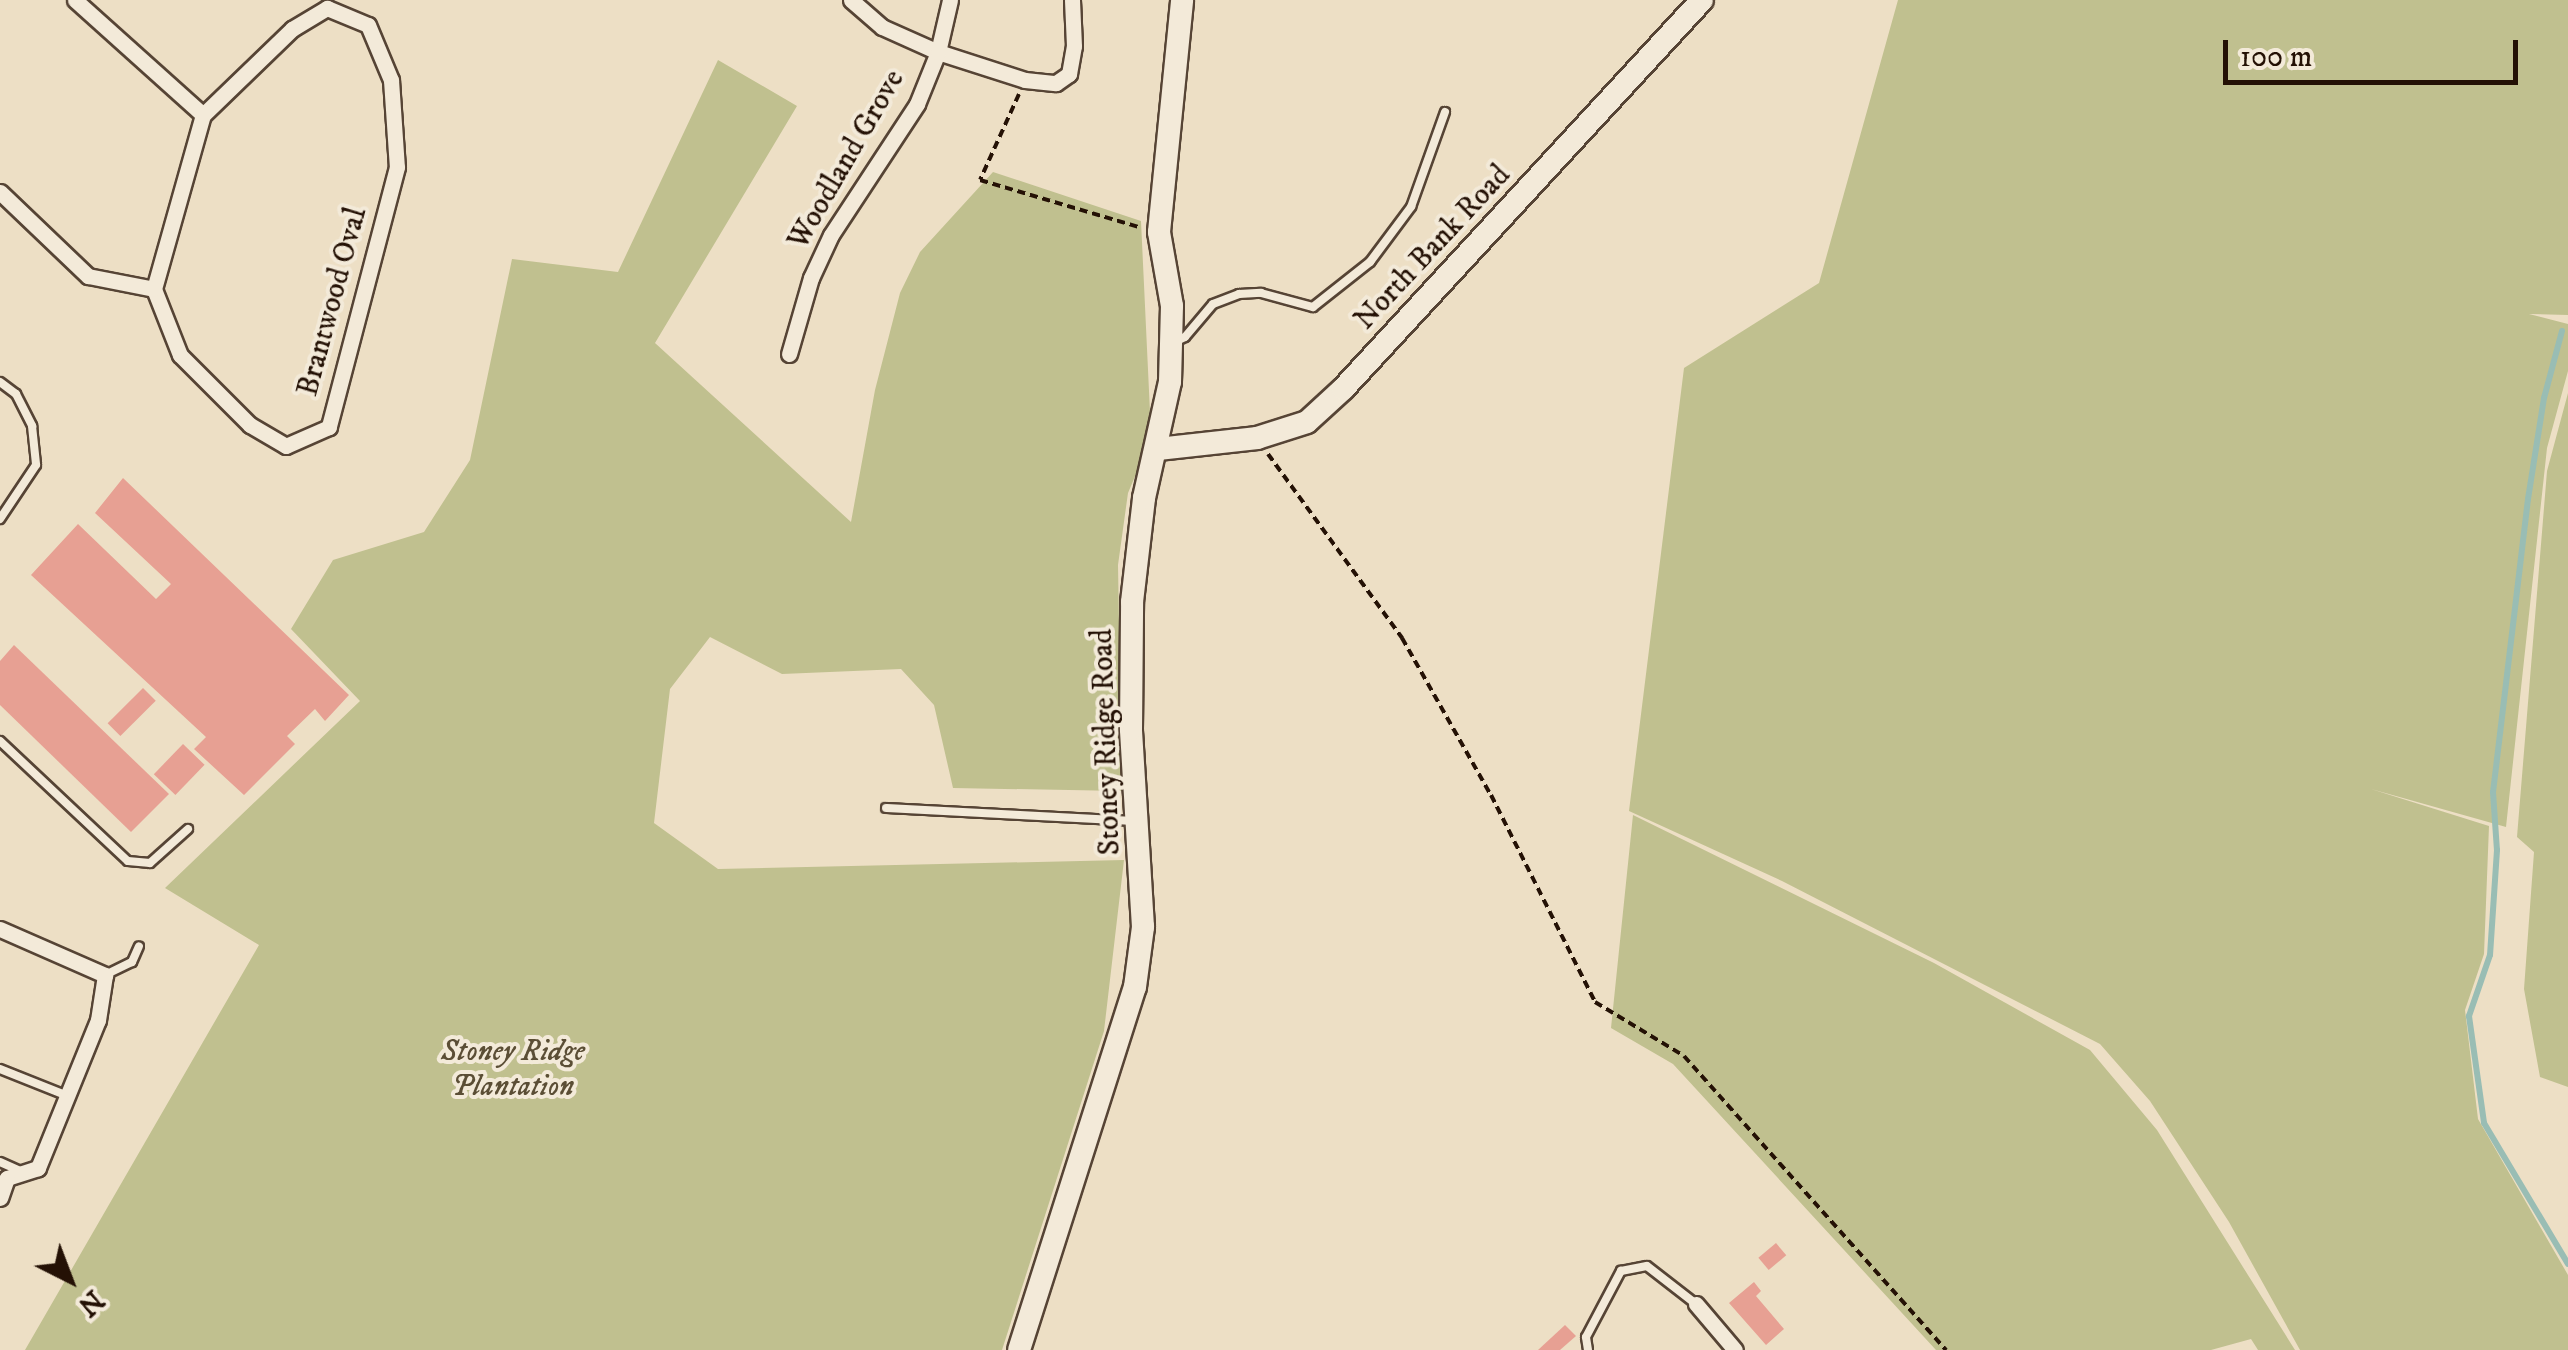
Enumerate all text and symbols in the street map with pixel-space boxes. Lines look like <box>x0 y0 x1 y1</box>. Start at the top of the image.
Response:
scale bar <box>2228 20 2523 82</box>
text: 100 m <box>2240 39 2312 76</box>
street label: Woodland Grove <box>781 64 913 256</box>
street label: North Bank Road <box>1347 158 1519 338</box>
street label: Brantwood Oval <box>291 204 375 400</box>
street label: Stoney Ridge Road <box>1085 628 1129 856</box>
park label: Stoney Ridge Plantation <box>441 1034 585 1104</box>
north arrow <box>20 1230 120 1330</box>
text: N <box>70 1282 111 1323</box>

